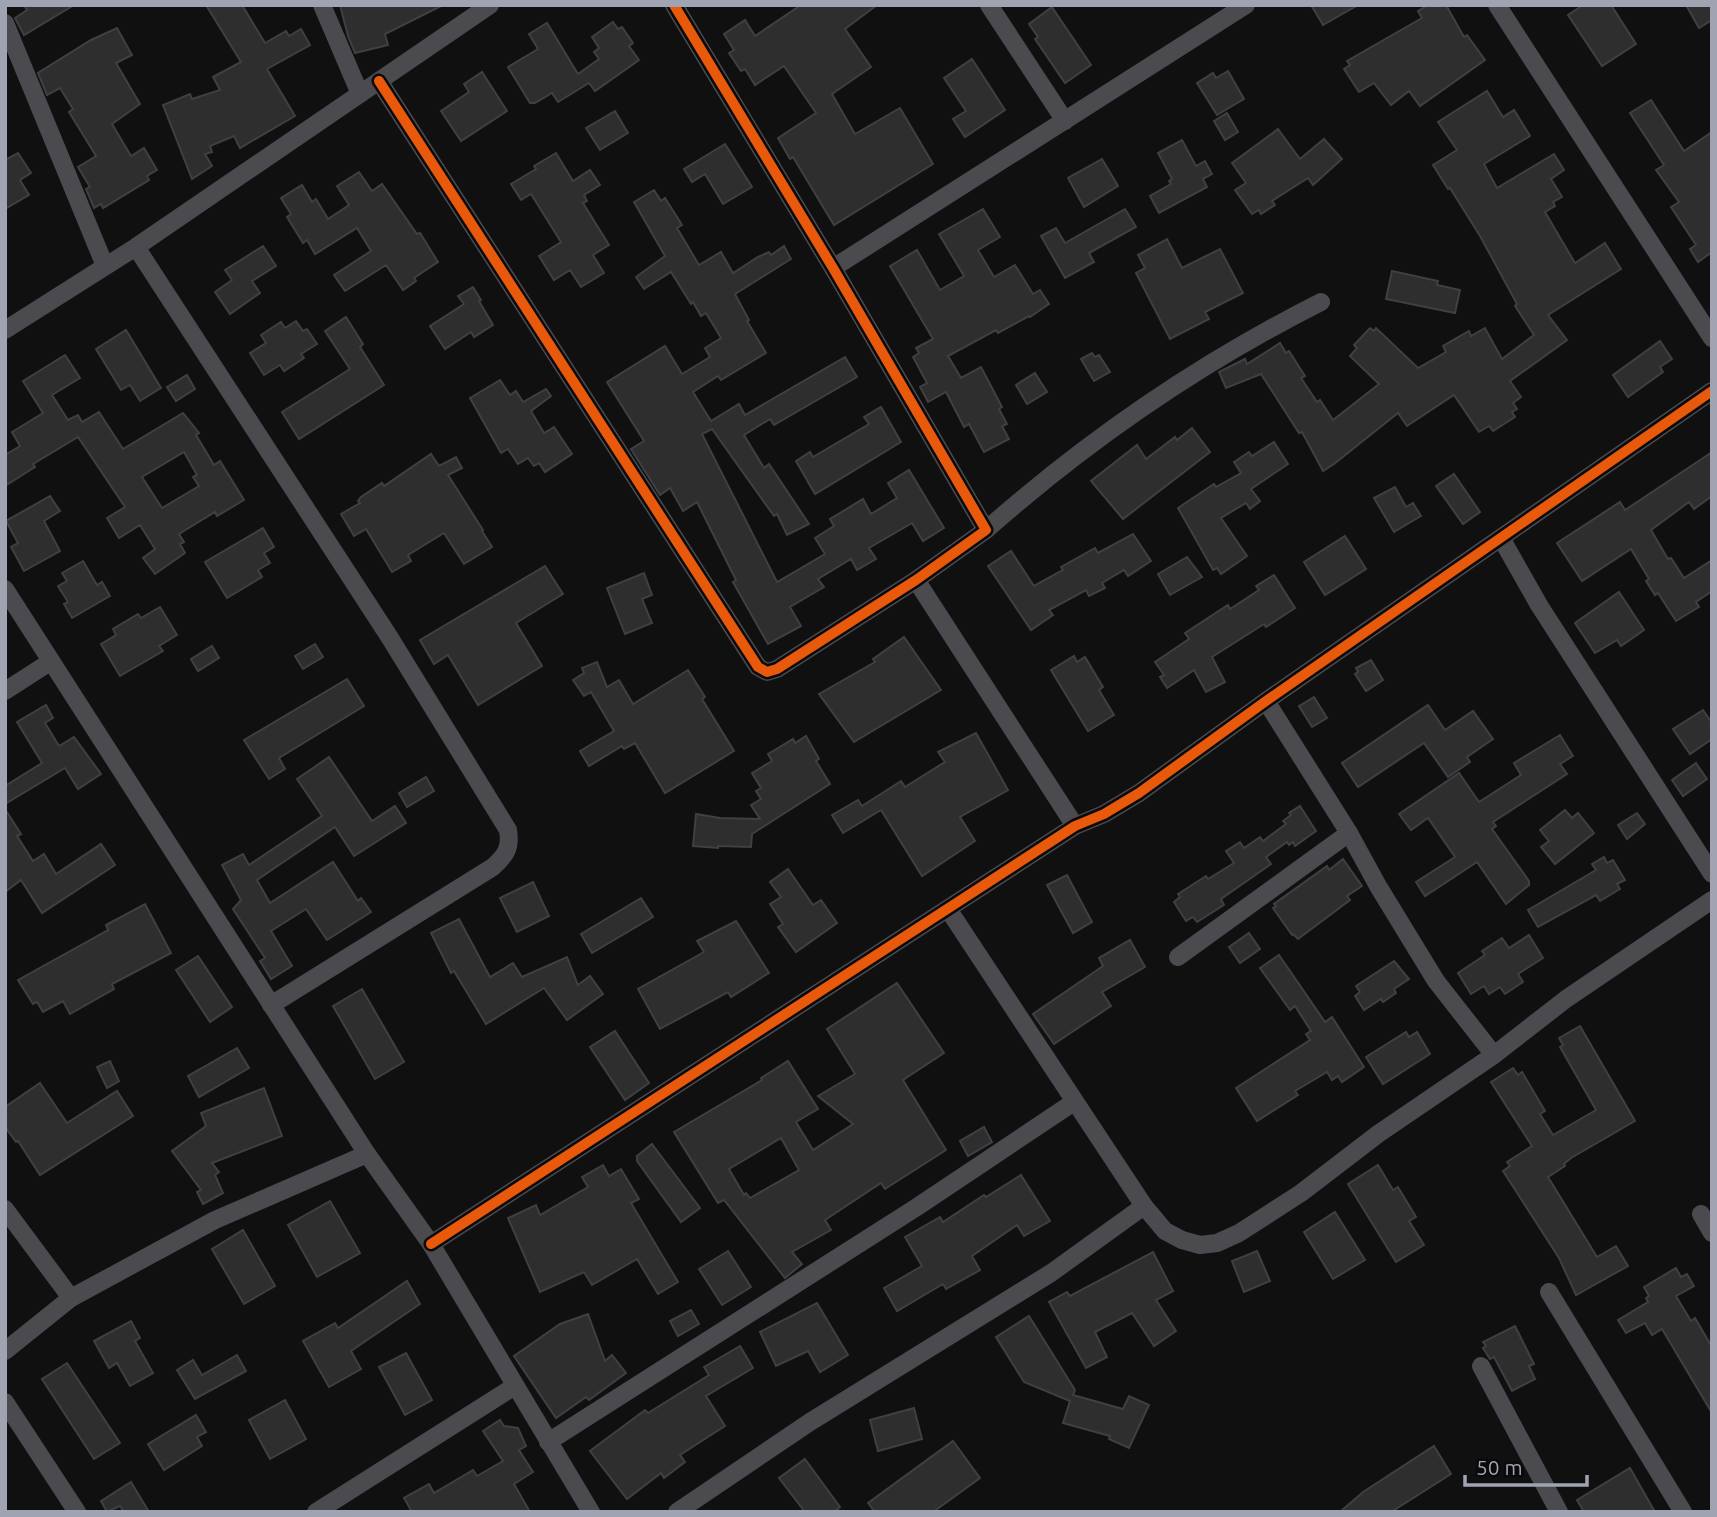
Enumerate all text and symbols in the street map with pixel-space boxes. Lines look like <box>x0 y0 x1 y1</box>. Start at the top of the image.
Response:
scale bar <box>1465 1444 1588 1488</box>
text: 50 m <box>1476 1455 1523 1479</box>

